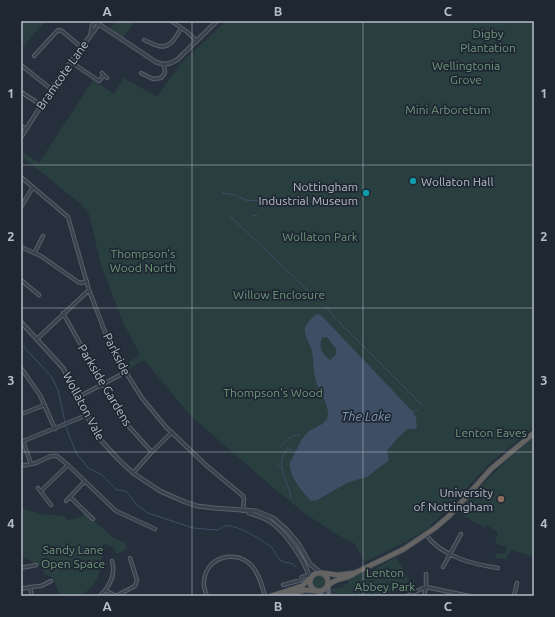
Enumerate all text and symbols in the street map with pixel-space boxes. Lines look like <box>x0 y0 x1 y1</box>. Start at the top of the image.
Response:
text: A <box>102 4 112 18</box>
text: B <box>274 4 283 18</box>
text: C <box>444 4 453 18</box>
park label: Digby Plantation <box>460 27 516 54</box>
street label: Bramcote Lane <box>33 38 91 112</box>
park label: Wellingtonia Grove <box>432 59 500 86</box>
text: 1 <box>7 86 15 100</box>
text: 1 <box>540 86 548 100</box>
park label: Mini Arboretum <box>405 103 491 116</box>
place label: Wollaton Hall <box>421 175 494 188</box>
marker: Wollaton Hall <box>408 176 418 186</box>
place label: Nottingham Industrial Museum <box>258 180 358 207</box>
marker: Nottingham Industrial Museum <box>361 188 371 198</box>
text: 2 <box>7 229 15 243</box>
text: 2 <box>540 229 548 243</box>
park label: Wollaton Park <box>282 230 358 243</box>
park label: Thompson's Wood North <box>110 247 176 274</box>
park label: Willow Enclosure <box>233 288 325 301</box>
street label: Parkside <box>101 331 133 377</box>
street label: Parkside Gardens <box>76 342 134 428</box>
street label: Wollaton Vale <box>61 370 107 442</box>
text: 3 <box>7 373 15 387</box>
text: 3 <box>540 373 548 387</box>
park label: Thompson's Wood <box>223 386 323 399</box>
water label: The Lake <box>341 409 391 423</box>
park label: Lenton Eaves <box>455 426 527 439</box>
place label: University of Nottingham <box>414 486 493 513</box>
marker: University of Nottingham <box>496 494 506 504</box>
text: 4 <box>7 516 15 530</box>
text: 4 <box>540 516 548 530</box>
park label: Sandy Lane Open Space <box>41 543 105 570</box>
park label: Lenton Abbey Park <box>355 566 415 593</box>
text: A <box>102 599 112 613</box>
text: B <box>274 599 283 613</box>
text: C <box>444 599 453 613</box>

